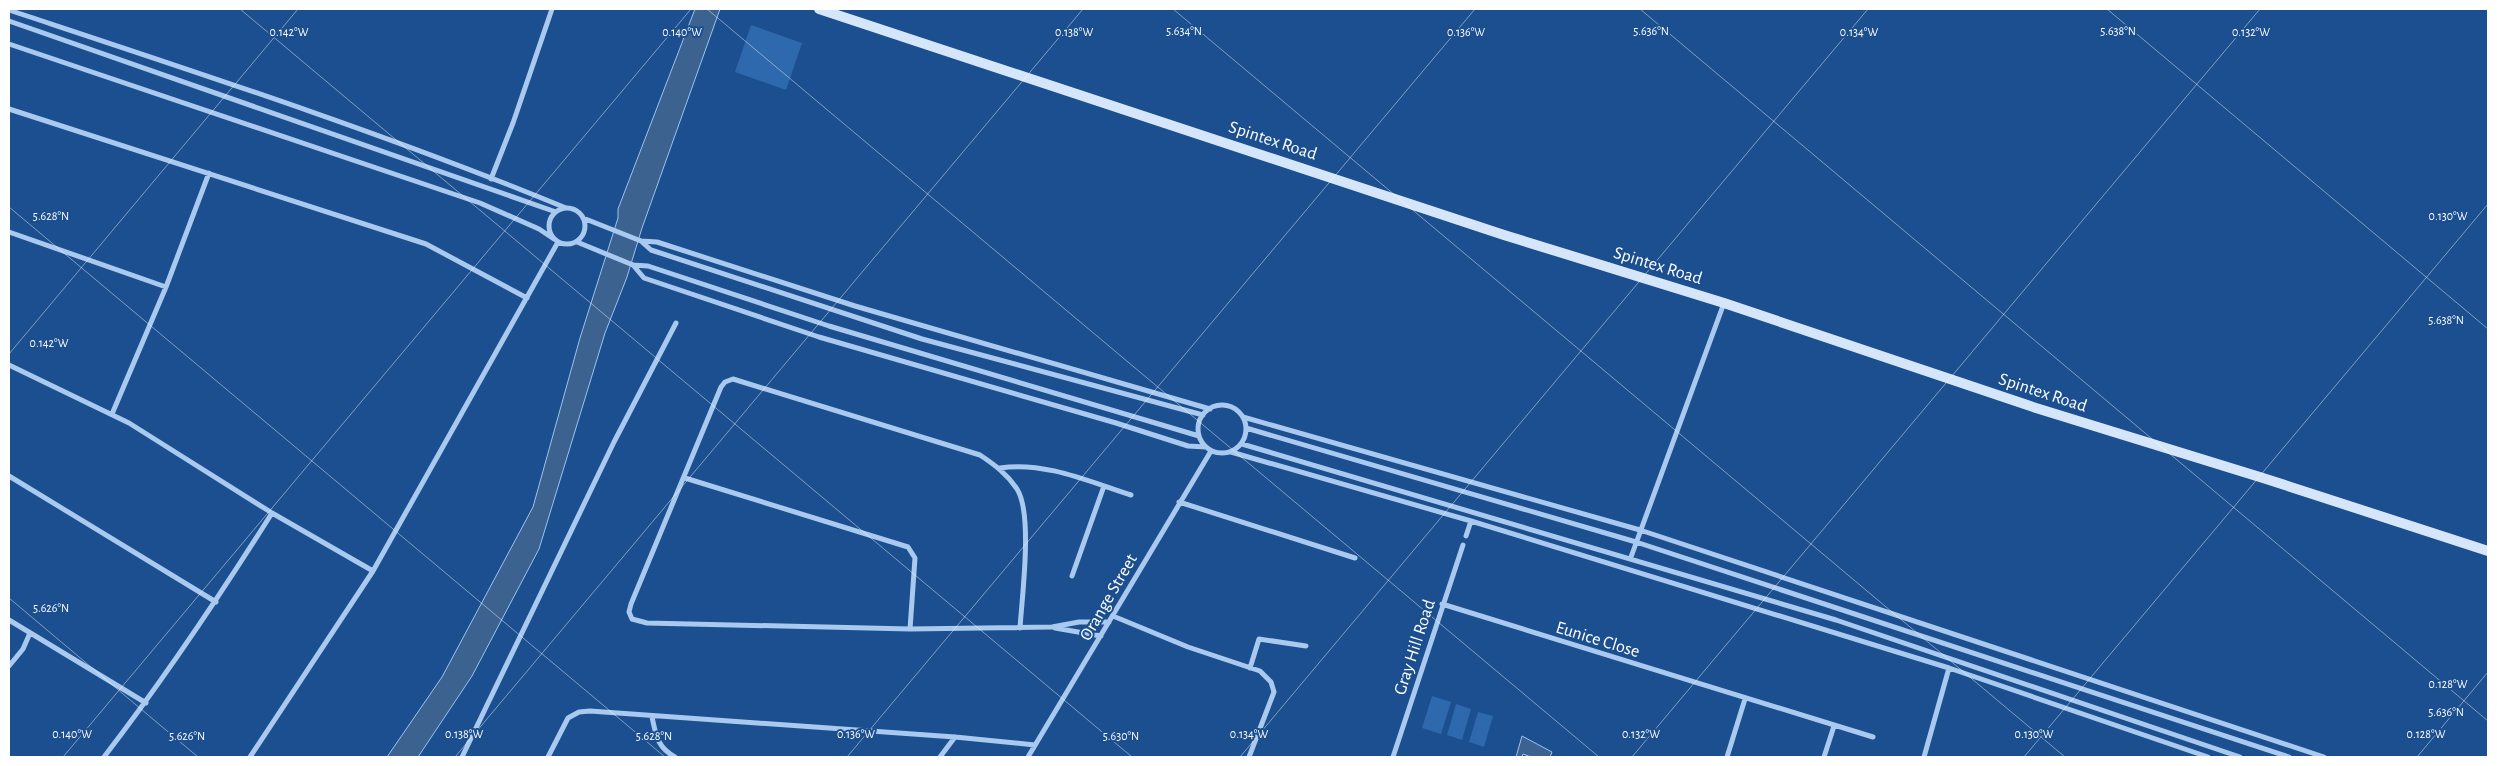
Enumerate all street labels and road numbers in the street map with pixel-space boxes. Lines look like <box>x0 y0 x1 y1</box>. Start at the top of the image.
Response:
street label: Spintex Road <box>1226 118 1319 164</box>
street label: Spintex Road <box>1611 244 1704 288</box>
street label: Spintex Road <box>1996 370 2089 416</box>
street label: Orange Street <box>1077 551 1141 644</box>
street label: Gray Hill Road <box>1391 597 1439 697</box>
street label: Eunice Close <box>1554 619 1642 661</box>

